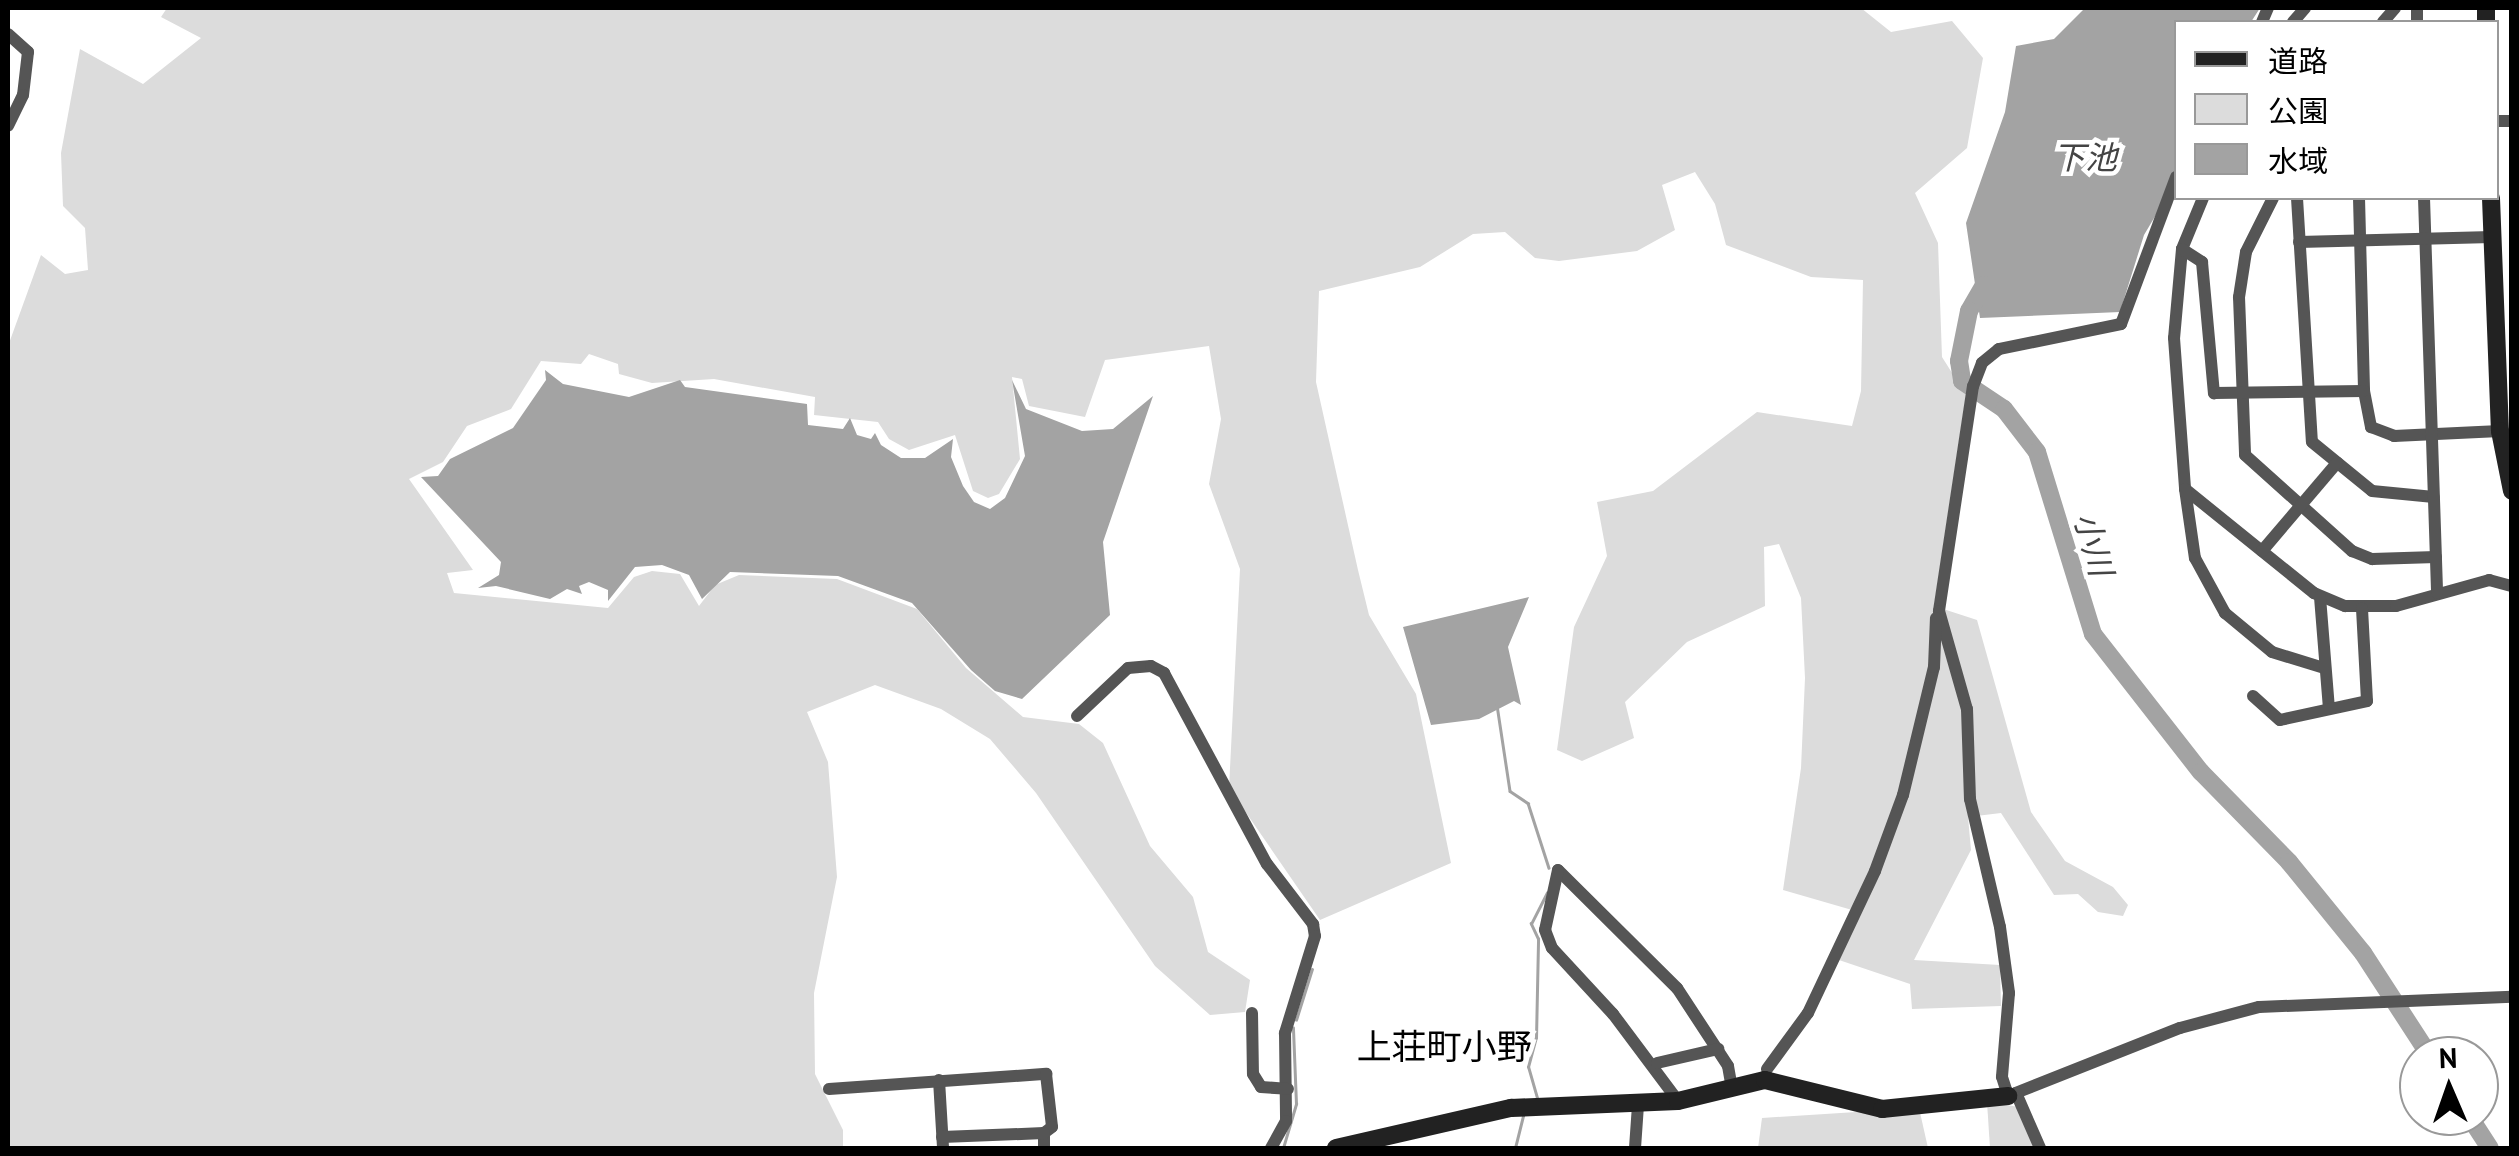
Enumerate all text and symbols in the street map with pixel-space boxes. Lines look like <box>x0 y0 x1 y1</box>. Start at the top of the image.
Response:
legend <box>2174 20 2499 200</box>
text: 道路 <box>2268 41 2328 80</box>
text: 公園 <box>2268 91 2328 130</box>
water label: 下池 <box>2053 138 2117 176</box>
text: 水域 <box>2268 141 2328 180</box>
water label: 小川 <box>2067 508 2121 580</box>
district label: 上荘町小野 <box>1357 1025 1531 1067</box>
north arrow <box>2399 1036 2499 1136</box>
text: N <box>2438 1039 2458 1076</box>

